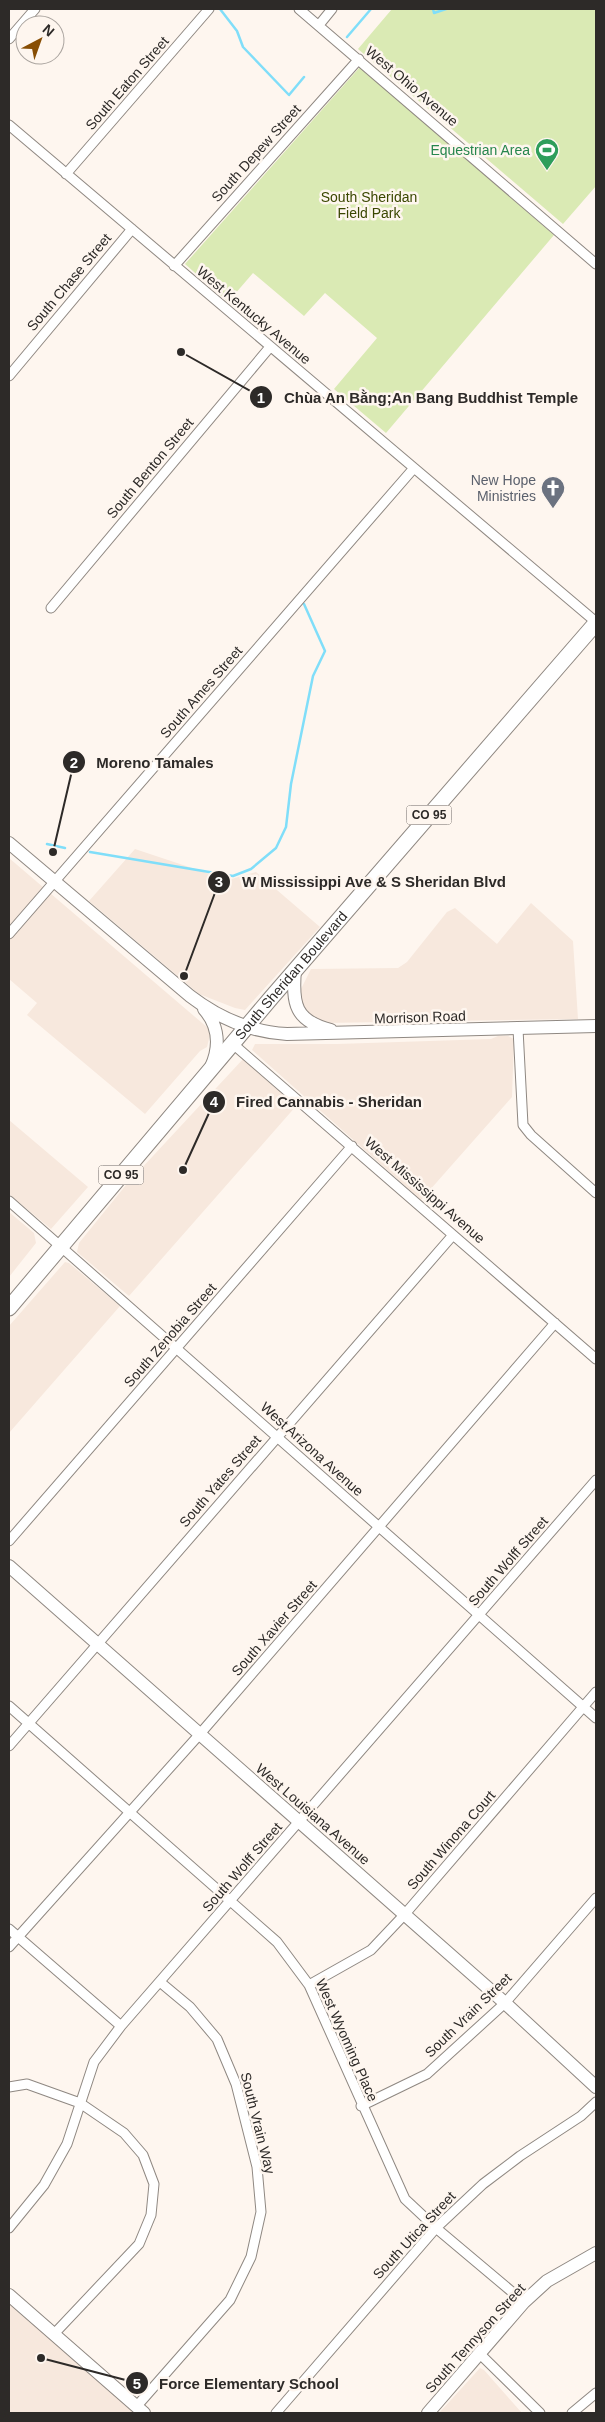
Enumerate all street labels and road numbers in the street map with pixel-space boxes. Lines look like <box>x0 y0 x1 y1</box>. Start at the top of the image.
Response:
street label: South Eaton Street <box>82 33 172 133</box>
street label: West Ohio Avenue <box>363 43 462 129</box>
street label: South Depew Street <box>208 101 304 205</box>
street label: South Chase Street <box>24 230 114 334</box>
street label: West Kentucky Avenue <box>194 263 314 367</box>
street label: South Benton Street <box>103 414 197 521</box>
street label: South Ames Street <box>157 643 245 741</box>
road number: CO 95 <box>406 806 452 824</box>
street label: South Sheridan Boulevard <box>232 908 350 1043</box>
street label: Morrison Road <box>374 1007 466 1027</box>
street label: West Mississippi Avenue <box>362 1134 488 1247</box>
road number: CO 95 <box>98 1166 144 1184</box>
street label: South Zenobia Street <box>121 1280 220 1390</box>
street label: West Arizona Avenue <box>257 1399 367 1499</box>
street label: South Yates Street <box>176 1432 264 1530</box>
street label: South Wolff Street <box>465 1513 551 1609</box>
street label: South Xavier Street <box>228 1577 320 1679</box>
street label: West Louisiana Avenue <box>253 1760 373 1868</box>
street label: South Winona Court <box>404 1787 498 1893</box>
street label: South Wolff Street <box>199 1819 285 1915</box>
street label: South Vrain Street <box>421 1970 515 2060</box>
street label: West Wyoming Place <box>313 1976 381 2104</box>
street label: South Vrain Way <box>238 2071 278 2175</box>
street label: South Utica Street <box>369 2188 459 2282</box>
street label: South Tennyson Street <box>422 2280 528 2396</box>

